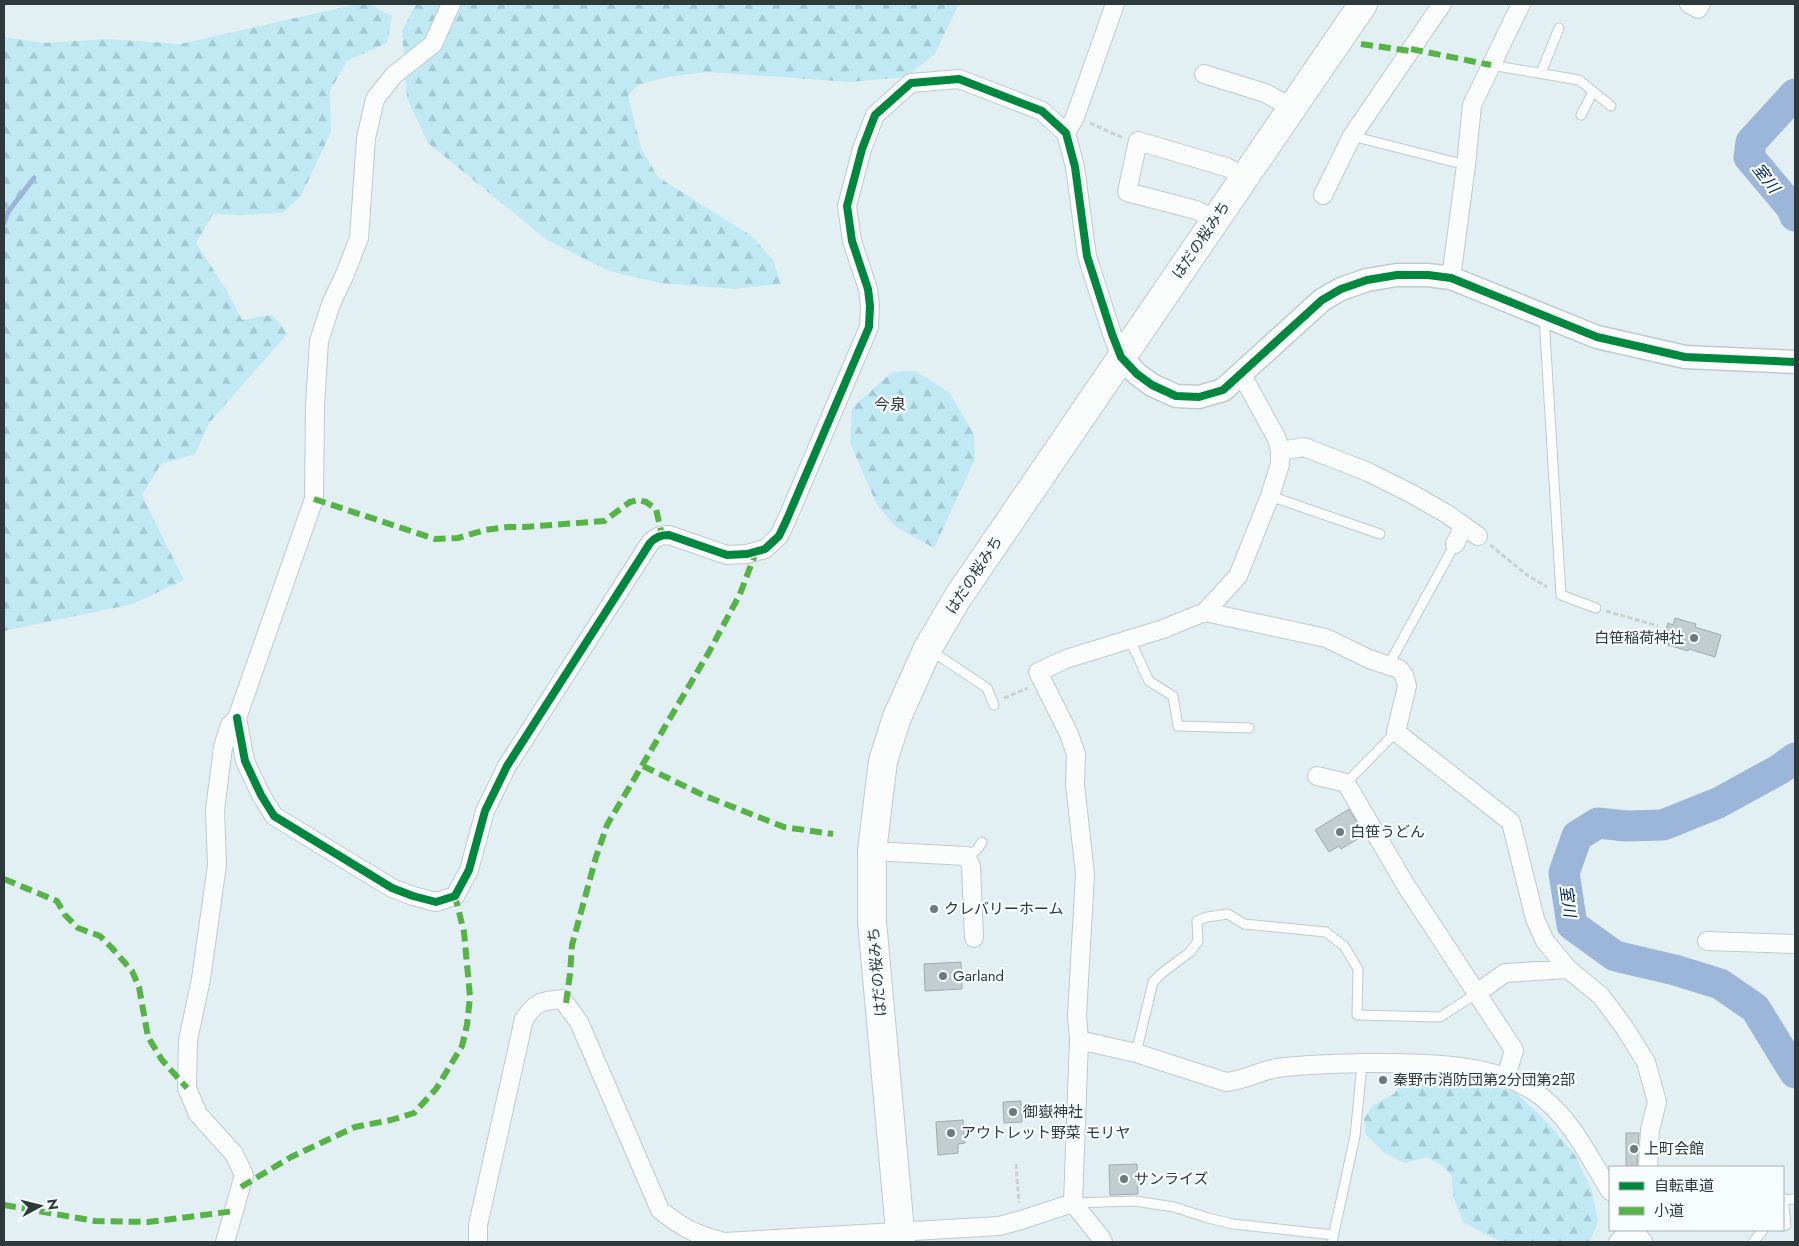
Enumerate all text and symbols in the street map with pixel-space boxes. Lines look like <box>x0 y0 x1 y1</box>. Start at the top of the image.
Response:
water label: 室川 <box>1747 158 1786 199</box>
street label: はだの桜みち <box>1167 197 1235 283</box>
district label: 今泉 <box>874 393 906 416</box>
street label: はだの桜みち <box>940 531 1008 619</box>
place label: 白笹稲荷神社 <box>1594 627 1684 649</box>
marker: 白笹稲荷神社 <box>1688 632 1700 644</box>
place label: 白笹うどん <box>1350 821 1425 843</box>
marker: 白笹うどん <box>1334 826 1346 838</box>
water label: 室川 <box>1554 884 1582 920</box>
place label: クレバリーホーム <box>944 898 1064 920</box>
marker: クレバリーホーム <box>928 903 940 915</box>
street label: はだの桜みち <box>862 926 892 1018</box>
place label: Garland <box>953 965 1004 987</box>
marker: Garland <box>937 970 949 982</box>
place label: 秦野市消防団第2分団第2部 <box>1393 1069 1575 1091</box>
marker: 秦野市消防団第2分団第2部 <box>1377 1074 1389 1086</box>
place label: 御嶽神社 <box>1023 1101 1083 1123</box>
marker: 御嶽神社 <box>1007 1106 1019 1118</box>
place label: アウトレット野菜 モリヤ <box>961 1122 1131 1144</box>
marker: アウトレット野菜 モリヤ <box>945 1127 957 1139</box>
place label: 上町会館 <box>1644 1138 1704 1160</box>
marker: 上町会館 <box>1628 1143 1640 1155</box>
legend <box>1609 1166 1784 1231</box>
place label: サンライズ <box>1134 1168 1209 1190</box>
marker: サンライズ <box>1118 1173 1130 1185</box>
text: 自転車道 <box>1654 1175 1714 1197</box>
north arrow <box>15 1181 65 1231</box>
text: N <box>42 1198 64 1211</box>
text: 小道 <box>1654 1200 1684 1222</box>

